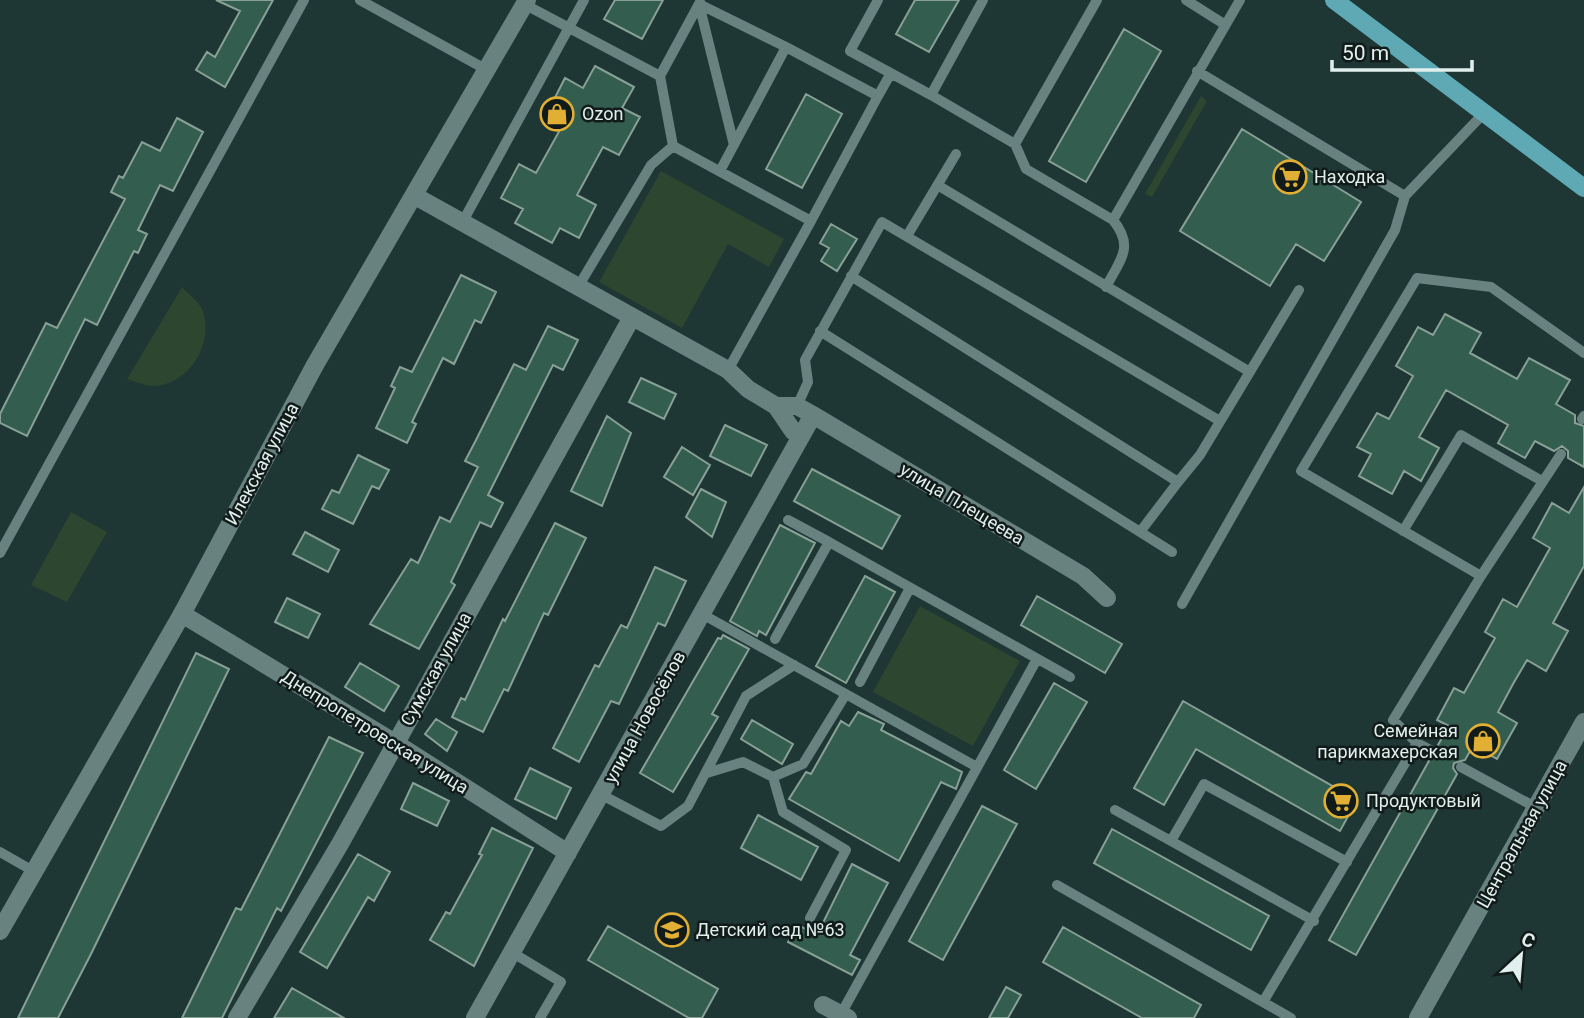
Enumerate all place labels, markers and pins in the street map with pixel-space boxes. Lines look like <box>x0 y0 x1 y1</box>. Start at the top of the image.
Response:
shop icon: Ozon <box>538 95 576 133</box>
place label: Ozon <box>582 103 623 124</box>
supermarket icon: Находка <box>1271 158 1309 196</box>
place label: Находка <box>1314 166 1385 187</box>
place label: Семейная парикмахерская <box>1317 720 1458 762</box>
shop icon: Семейная парикмахерская <box>1464 722 1502 760</box>
supermarket icon: Продуктовый <box>1322 782 1360 820</box>
place label: Продуктовый <box>1366 790 1481 811</box>
school or university icon: Детский сад №63 <box>653 911 691 949</box>
place label: Детский сад №63 <box>696 919 845 940</box>

